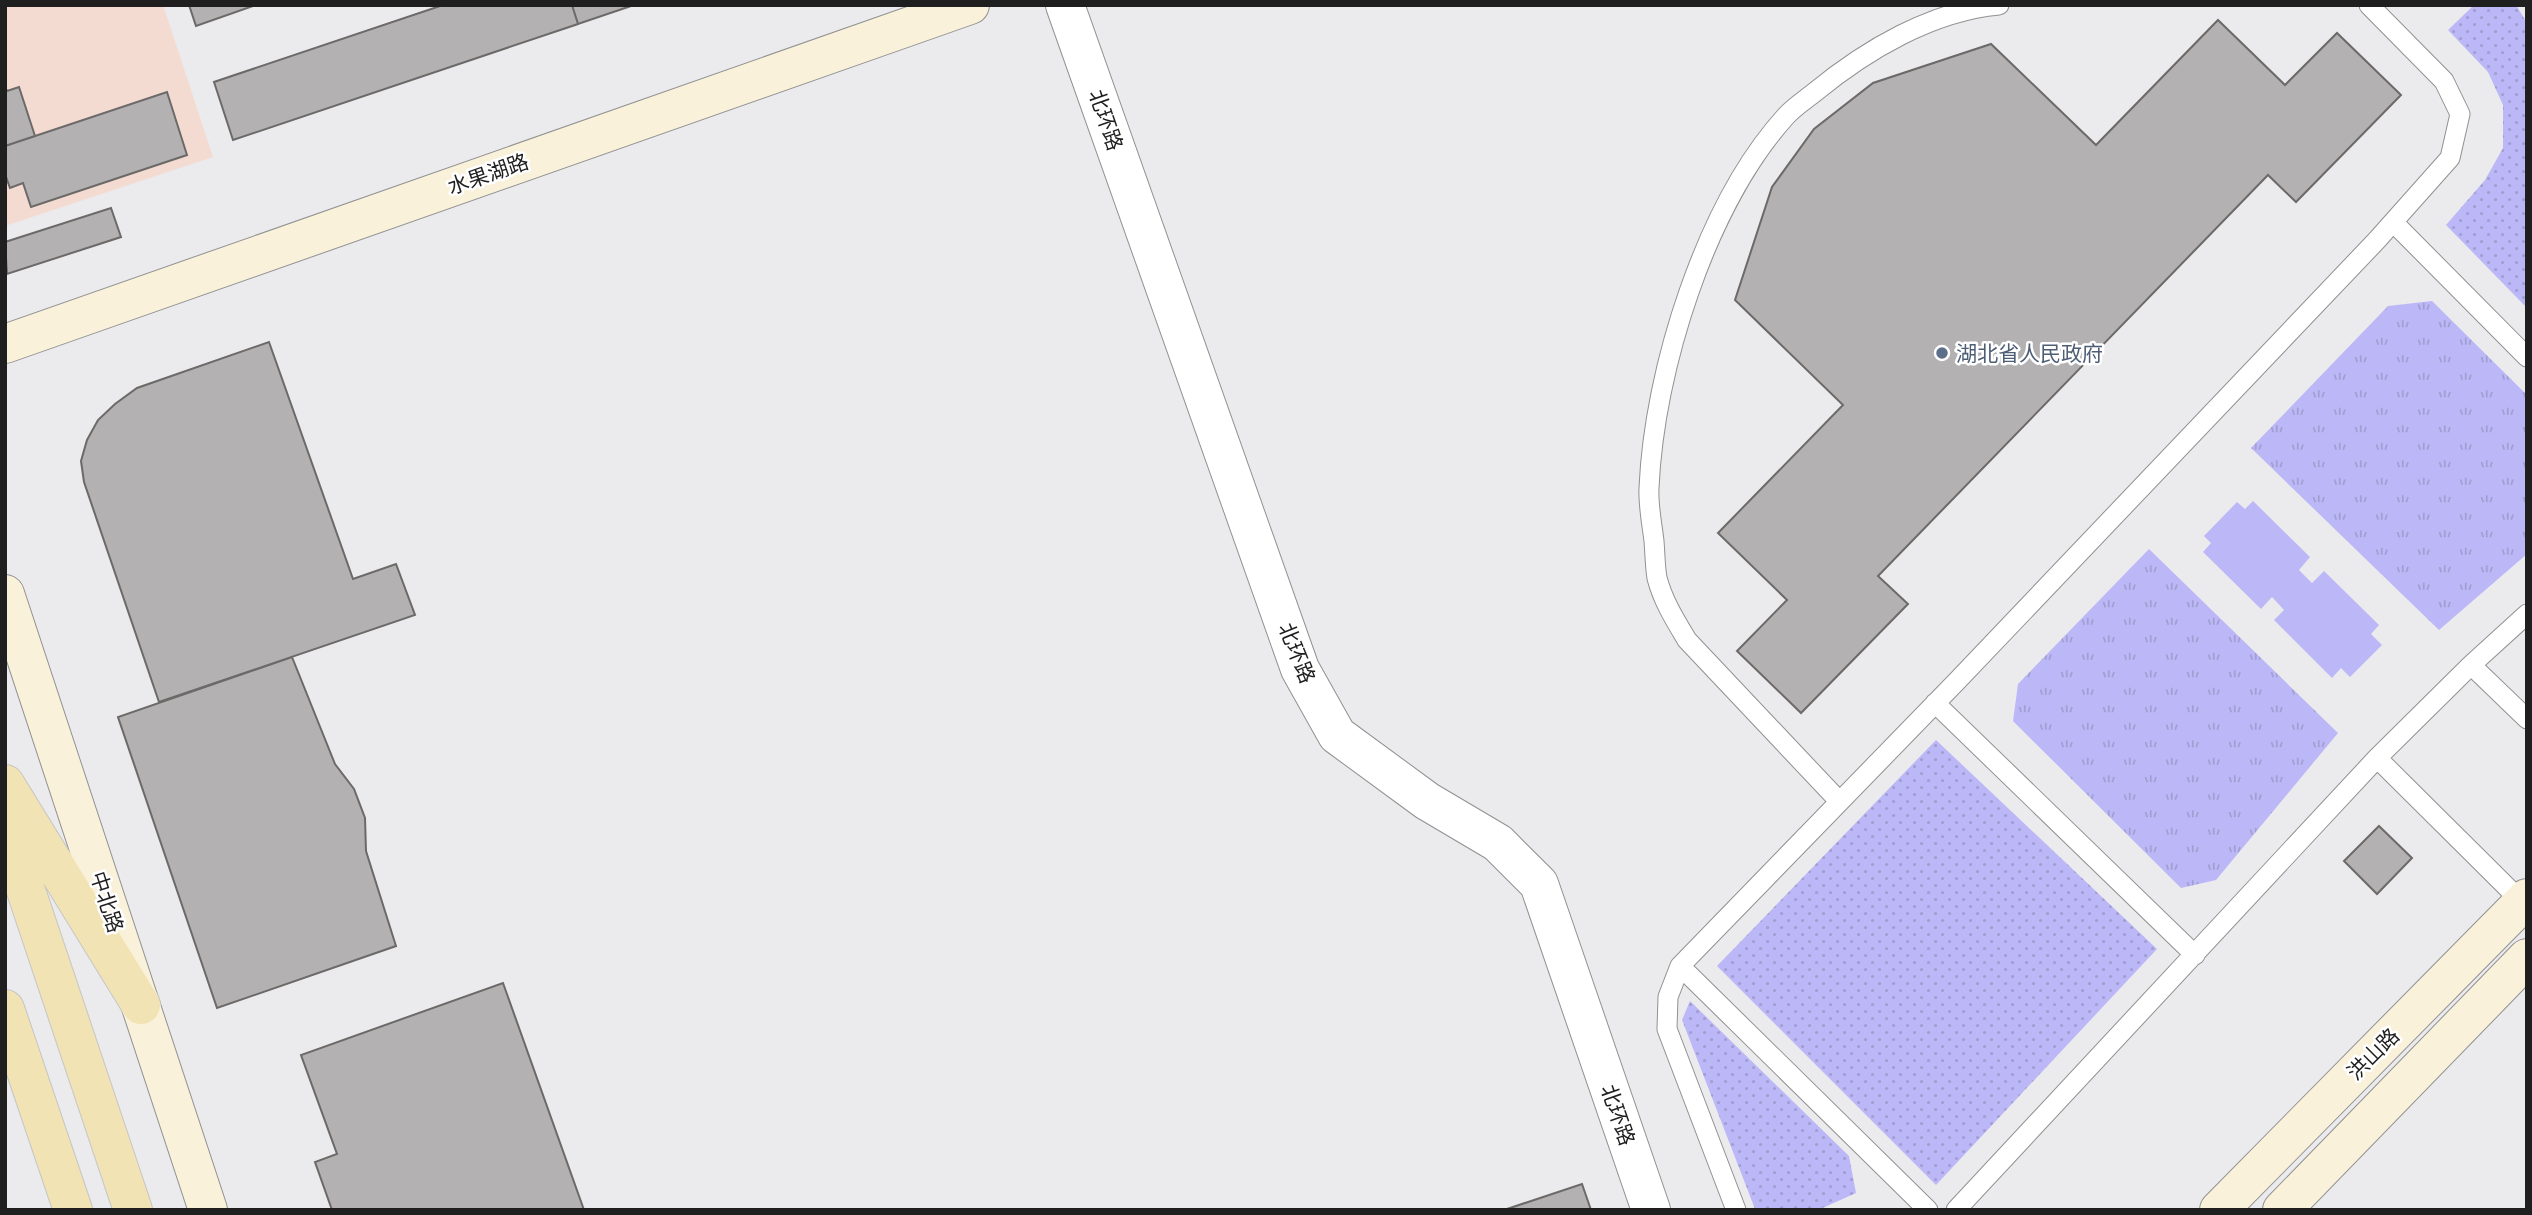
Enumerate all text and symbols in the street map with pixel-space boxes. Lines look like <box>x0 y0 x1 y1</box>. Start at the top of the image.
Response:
street label: 北环路 <box>1084 86 1128 154</box>
street label: 水果湖路 <box>444 149 532 199</box>
place label: 湖北省人民政府 <box>1956 341 2103 366</box>
marker: 湖北省人民政府 <box>1934 345 1950 361</box>
street label: 北环路 <box>1274 619 1320 687</box>
street label: 中北路 <box>85 868 129 936</box>
street label: 洪山路 <box>2342 1023 2404 1085</box>
street label: 北环路 <box>1596 1081 1640 1149</box>

